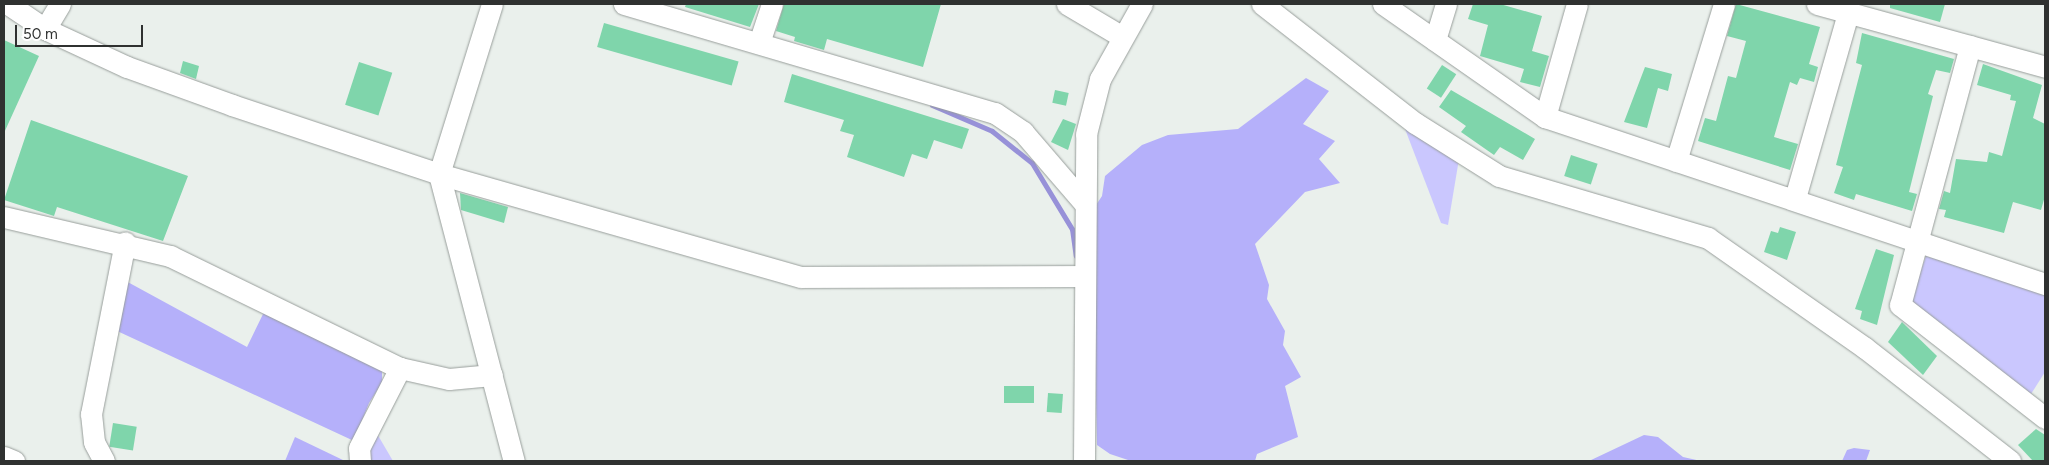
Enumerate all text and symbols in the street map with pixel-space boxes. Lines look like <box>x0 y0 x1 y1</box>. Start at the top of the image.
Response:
scale bar <box>18 15 145 47</box>
text: 50 m <box>23 25 58 43</box>

